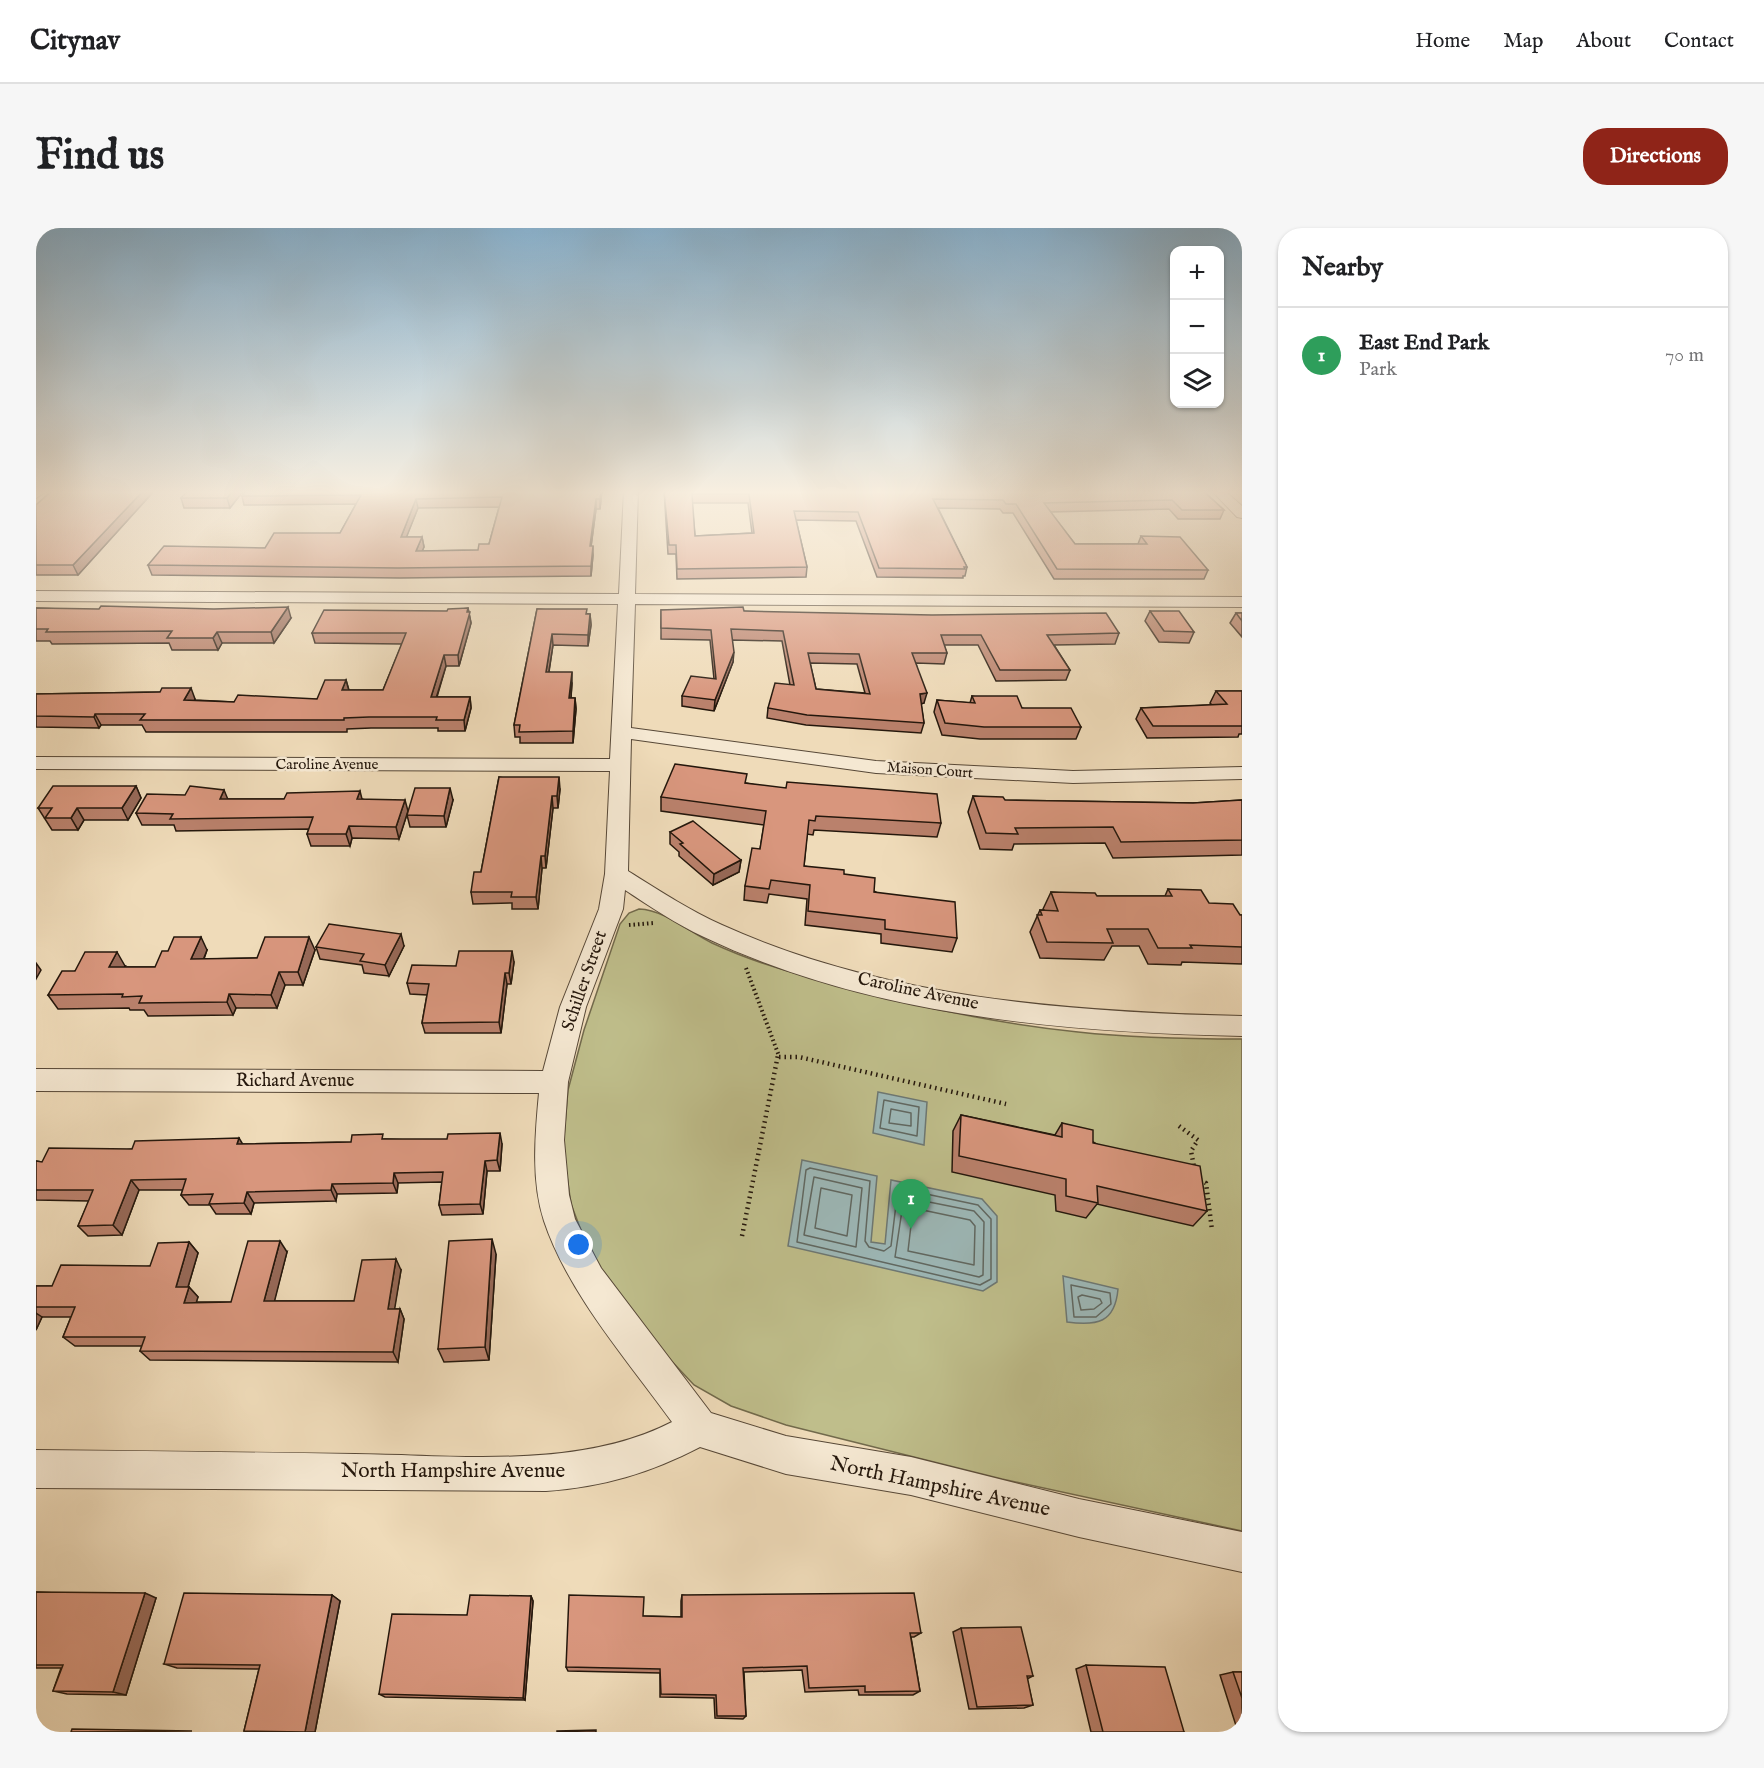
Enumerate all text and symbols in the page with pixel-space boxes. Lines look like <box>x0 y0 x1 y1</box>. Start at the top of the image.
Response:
text: Citynav <box>30 24 120 59</box>
text: Home <box>1415 28 1470 55</box>
text: Map <box>1503 28 1543 55</box>
text: About <box>1576 28 1631 55</box>
text: Contact <box>1664 28 1734 55</box>
button: Directions <box>1583 128 1728 185</box>
text: Find us <box>36 130 164 183</box>
map controls <box>1170 246 1224 408</box>
button: + <box>1170 246 1224 300</box>
text: Nearby <box>1302 251 1383 284</box>
button: − <box>1170 300 1224 354</box>
text: East End Park <box>1359 329 1489 357</box>
text: 1 <box>1318 343 1325 368</box>
text: 70 m <box>1665 343 1704 368</box>
button: layers <box>1170 354 1224 408</box>
text: Park <box>1359 357 1397 382</box>
street label: Caroline Avenue <box>276 755 379 774</box>
street label: Maison Court <box>886 758 974 782</box>
street label: Schiller Street <box>557 928 613 1034</box>
street label: Caroline Avenue <box>855 968 981 1016</box>
street label: Richard Avenue <box>236 1070 354 1093</box>
pin: 1 <box>892 1180 930 1229</box>
your location <box>564 1230 593 1259</box>
street label: North Hampshire Avenue <box>827 1450 1053 1524</box>
street label: North Hampshire Avenue <box>341 1458 566 1485</box>

